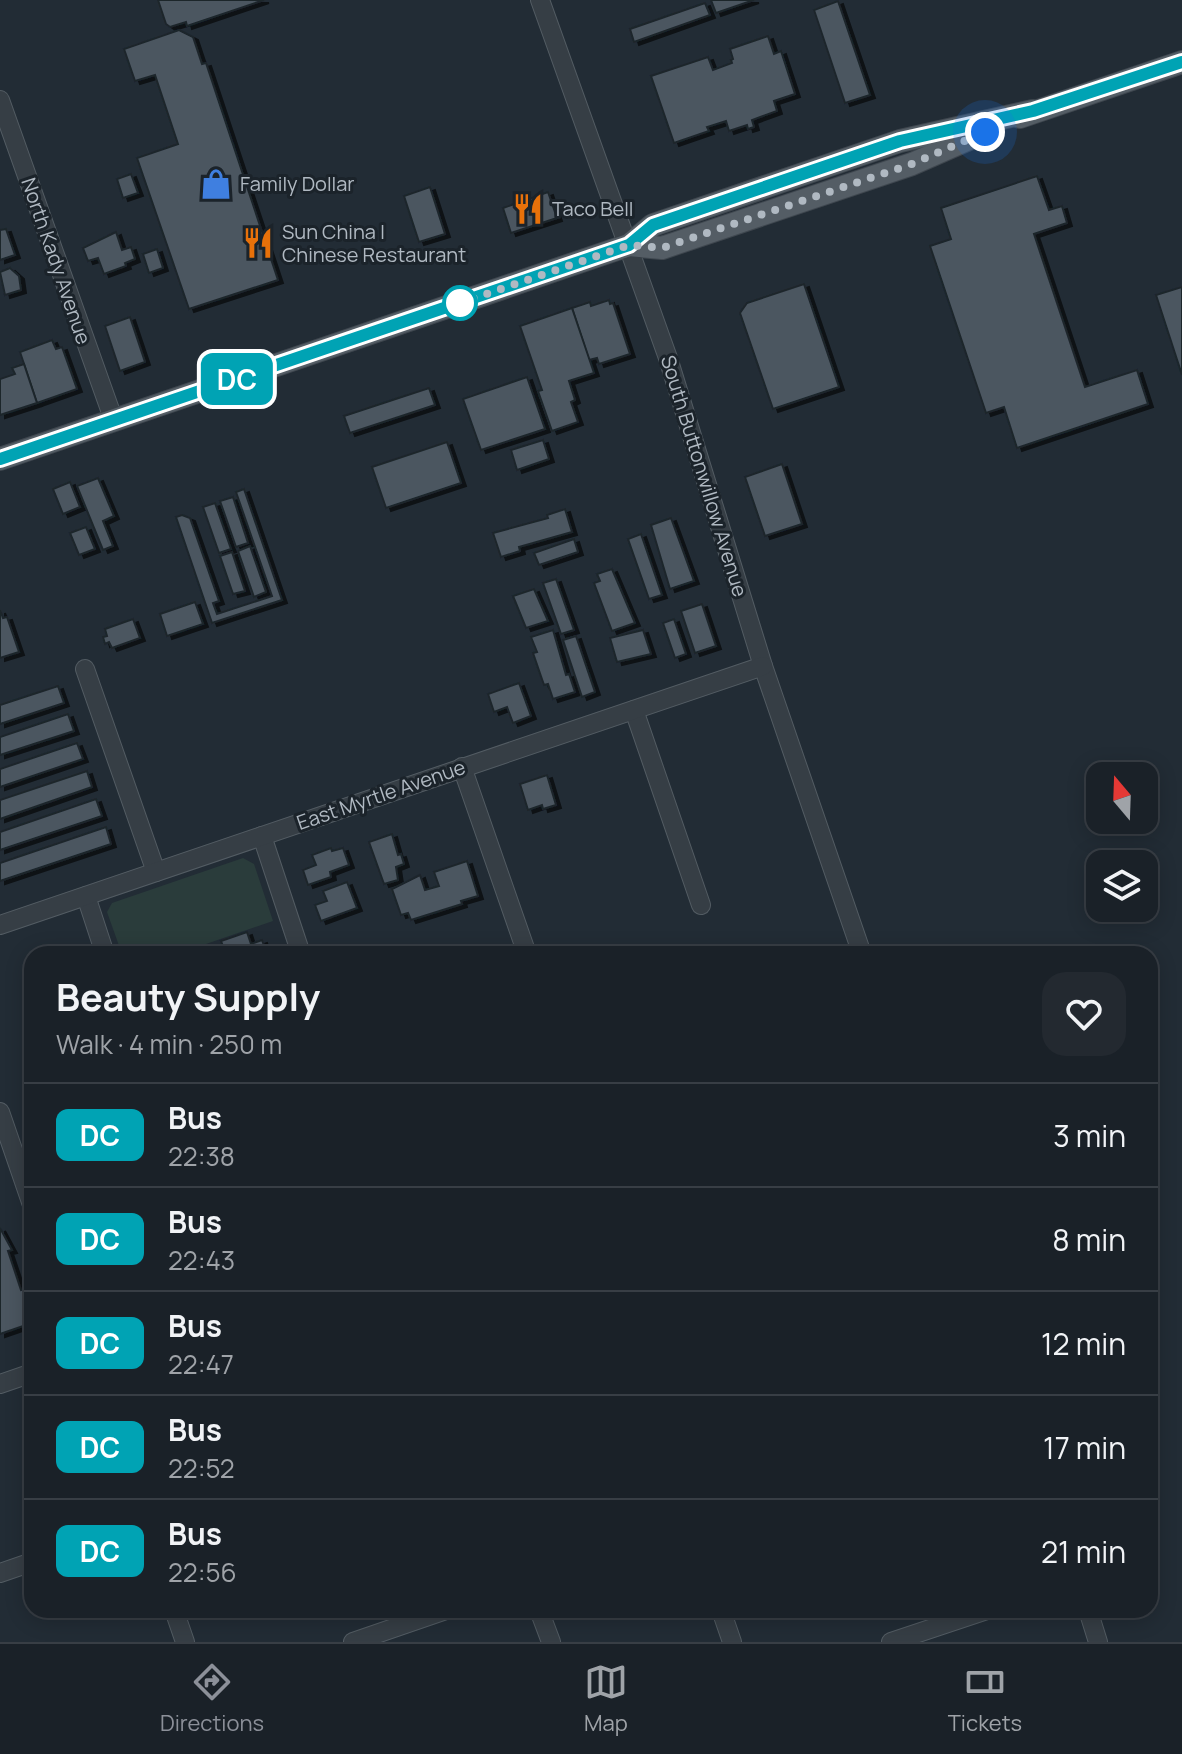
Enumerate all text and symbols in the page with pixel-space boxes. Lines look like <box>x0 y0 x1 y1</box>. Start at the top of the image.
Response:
your location <box>965 112 1005 152</box>
shop icon: Family Dollar <box>199 167 233 201</box>
place label: Family Dollar <box>240 170 355 197</box>
street label: North Kady Avenue <box>15 174 98 348</box>
restaurant icon: Taco Bell <box>511 192 545 226</box>
place label: Taco Bell <box>552 195 634 222</box>
place label: Sun China | Chinese Restaurant <box>282 218 466 268</box>
restaurant icon: Sun China | Chinese Restaurant <box>241 226 275 260</box>
unlabelled marker <box>443 286 477 320</box>
street label: South Buttonwillow Avenue <box>655 352 754 600</box>
line badge: DC <box>201 353 273 405</box>
text: DC <box>217 360 257 398</box>
street label: East Myrtle Avenue <box>293 753 469 836</box>
north arrow <box>1086 762 1158 834</box>
map controls <box>1086 762 1158 922</box>
button: layers <box>1086 850 1158 922</box>
text: Beauty Supply <box>56 970 320 1022</box>
button: heart <box>1042 972 1126 1056</box>
text: Walk · 4 min · 250 m <box>56 1026 282 1062</box>
text: Bus <box>168 1097 222 1138</box>
text: 3 min <box>1053 1115 1126 1156</box>
text: DC <box>80 1116 120 1154</box>
text: 22:38 <box>168 1138 235 1174</box>
text: Bus <box>168 1201 222 1242</box>
text: 8 min <box>1052 1219 1126 1260</box>
text: DC <box>80 1220 120 1258</box>
text: 22:43 <box>168 1242 235 1278</box>
text: Bus <box>168 1305 222 1346</box>
text: 12 min <box>1041 1323 1126 1364</box>
text: DC <box>80 1324 120 1362</box>
text: 22:47 <box>168 1346 234 1382</box>
text: Bus <box>168 1409 222 1450</box>
text: 17 min <box>1043 1427 1126 1468</box>
text: DC <box>80 1428 120 1466</box>
text: 22:52 <box>168 1450 235 1486</box>
text: Bus <box>168 1513 222 1554</box>
text: 21 min <box>1041 1531 1126 1572</box>
text: DC <box>80 1532 120 1570</box>
text: 22:56 <box>168 1554 237 1590</box>
tab: Directions <box>160 1660 264 1738</box>
tab: Map <box>584 1660 628 1738</box>
tab: Tickets <box>948 1660 1022 1738</box>

